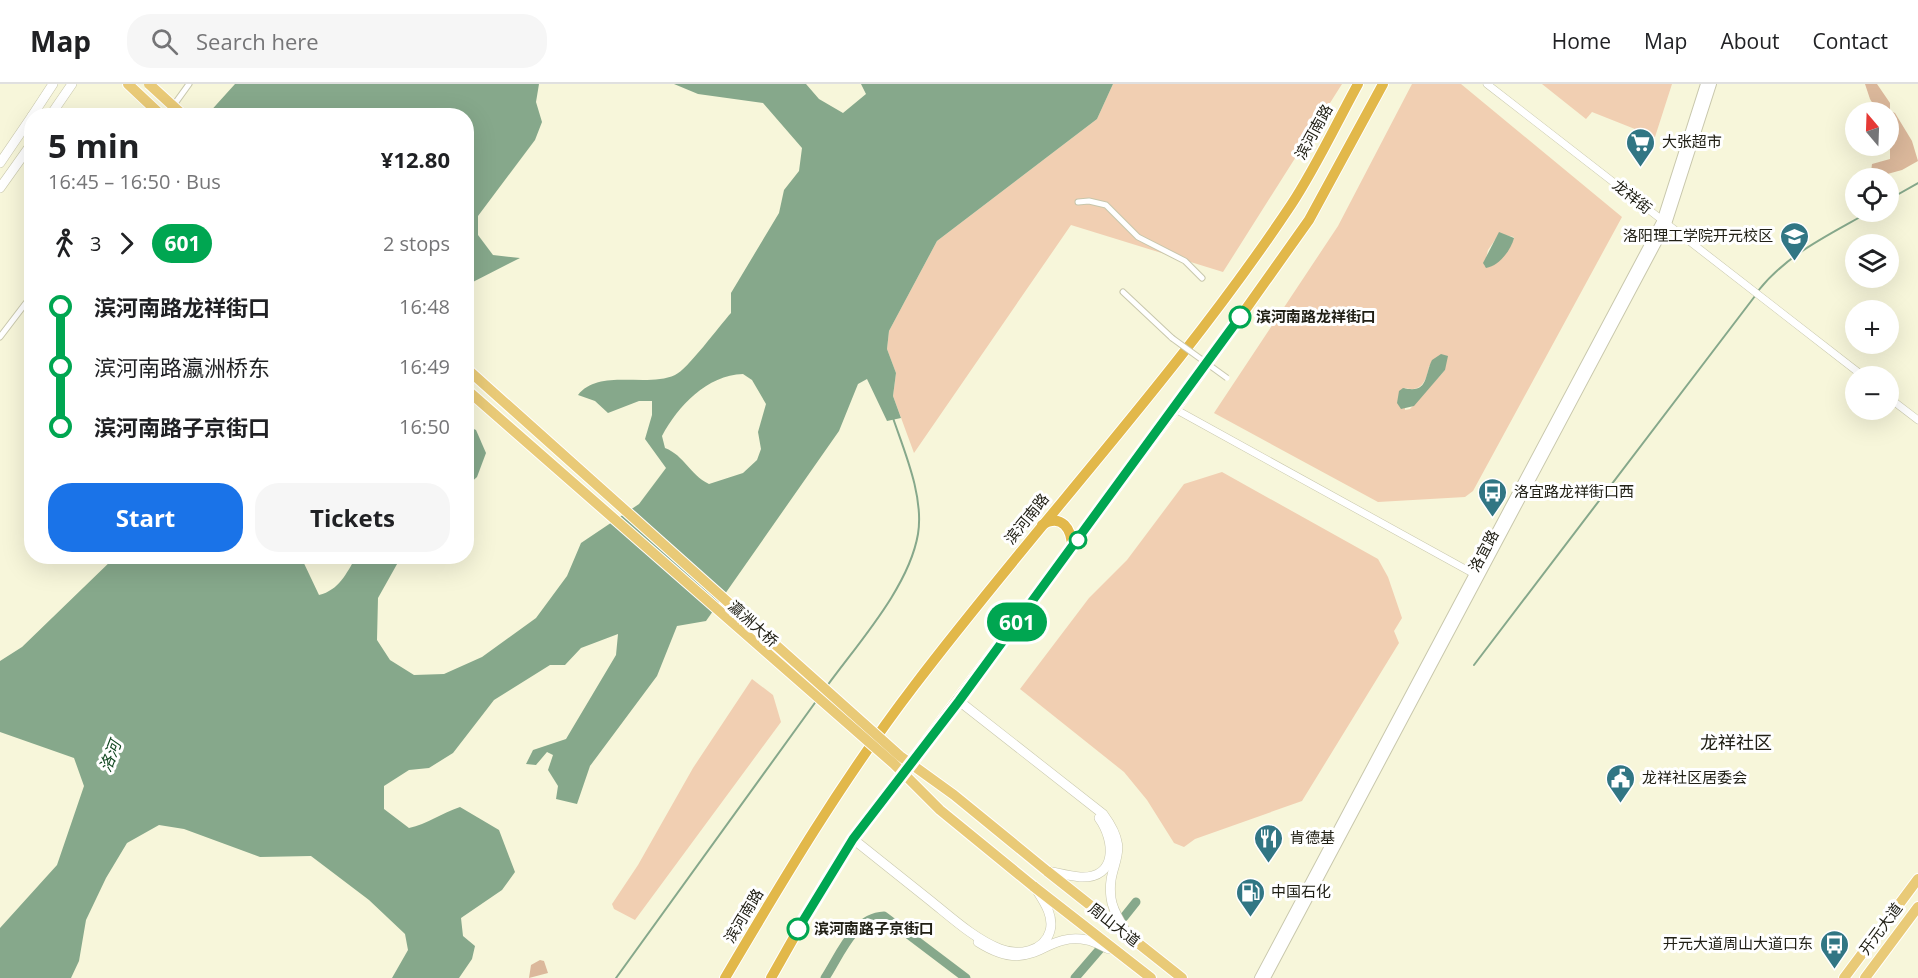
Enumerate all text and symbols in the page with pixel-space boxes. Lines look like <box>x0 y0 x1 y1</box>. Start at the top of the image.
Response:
search box <box>127 14 547 68</box>
text: Map <box>30 22 91 60</box>
icon: search <box>148 25 181 58</box>
text: Search here <box>196 26 319 56</box>
text: Home <box>1552 27 1611 55</box>
text: Map <box>1644 27 1687 55</box>
text: About <box>1720 27 1780 55</box>
text: Contact <box>1813 27 1888 55</box>
street label: 滨河南路 <box>1290 100 1336 163</box>
north arrow <box>1845 102 1899 156</box>
map controls <box>1845 102 1899 420</box>
text: 5 min <box>48 123 140 168</box>
supermarket icon: 大张超市 <box>1625 126 1657 168</box>
place label: 大张超市 <box>1662 131 1722 151</box>
text: ¥12.80 <box>381 144 450 174</box>
text: 16:45 – 16:50 · Bus <box>48 168 221 195</box>
button: locate <box>1845 168 1899 222</box>
street label: 龙祥街 <box>1609 174 1657 218</box>
school or university icon: 洛阳理工学院开元校区 <box>1778 220 1810 262</box>
place label: 洛阳理工学院开元校区 <box>1623 225 1773 245</box>
icon: walk <box>48 227 81 260</box>
icon: forward <box>110 227 143 260</box>
text: 601 <box>164 229 200 257</box>
text: 3 <box>90 230 101 257</box>
text: 2 stops <box>383 230 450 257</box>
button: layers <box>1845 234 1899 288</box>
text: 滨河南路龙祥街口 <box>94 292 270 322</box>
text: 16:48 <box>399 293 450 320</box>
button: + <box>1845 300 1899 354</box>
marker: 滨河南路龙祥街口 <box>1229 306 1251 328</box>
place label: 滨河南路龙祥街口 <box>1256 306 1376 326</box>
text: 滨河南路瀛洲桥东 <box>94 352 270 382</box>
text: 16:49 <box>399 353 450 380</box>
button: − <box>1845 366 1899 420</box>
text: 滨河南路子京街口 <box>94 412 270 442</box>
text: 16:50 <box>399 413 450 440</box>
bus stop icon: 洛宜路龙祥街口西 <box>1477 476 1509 518</box>
place label: 洛宜路龙祥街口西 <box>1514 481 1634 501</box>
button: Start <box>48 483 243 552</box>
button: Tickets <box>255 483 450 552</box>
street label: 滨河南路 <box>1000 489 1053 548</box>
street label: 洛宜路 <box>1464 526 1503 575</box>
unlabelled marker <box>1069 531 1087 549</box>
street label: 瀛洲大桥 <box>725 596 783 651</box>
line badge: 601 <box>982 602 1052 642</box>
text: 601 <box>999 608 1035 636</box>
district label: 龙祥社区 <box>1700 730 1772 754</box>
water label: 洛河 <box>94 734 127 775</box>
public building icon: 龙祥社区居委会 <box>1605 762 1637 804</box>
place label: 龙祥社区居委会 <box>1642 767 1747 787</box>
restaurant icon: 肯德基 <box>1253 822 1285 864</box>
place label: 肯德基 <box>1290 827 1335 847</box>
fuel station icon: 中国石化 <box>1234 876 1266 918</box>
place label: 中国石化 <box>1271 881 1331 901</box>
street label: 滨河南路 <box>719 885 767 946</box>
street label: 周山大道 <box>1085 898 1144 951</box>
street label: 开元大道 <box>1854 898 1906 958</box>
marker: 滨河南路子京街口 <box>787 918 809 940</box>
place label: 滨河南路子京街口 <box>814 918 934 938</box>
bus stop icon: 开元大道周山大道口东 <box>1818 928 1850 970</box>
place label: 开元大道周山大道口东 <box>1663 933 1813 953</box>

